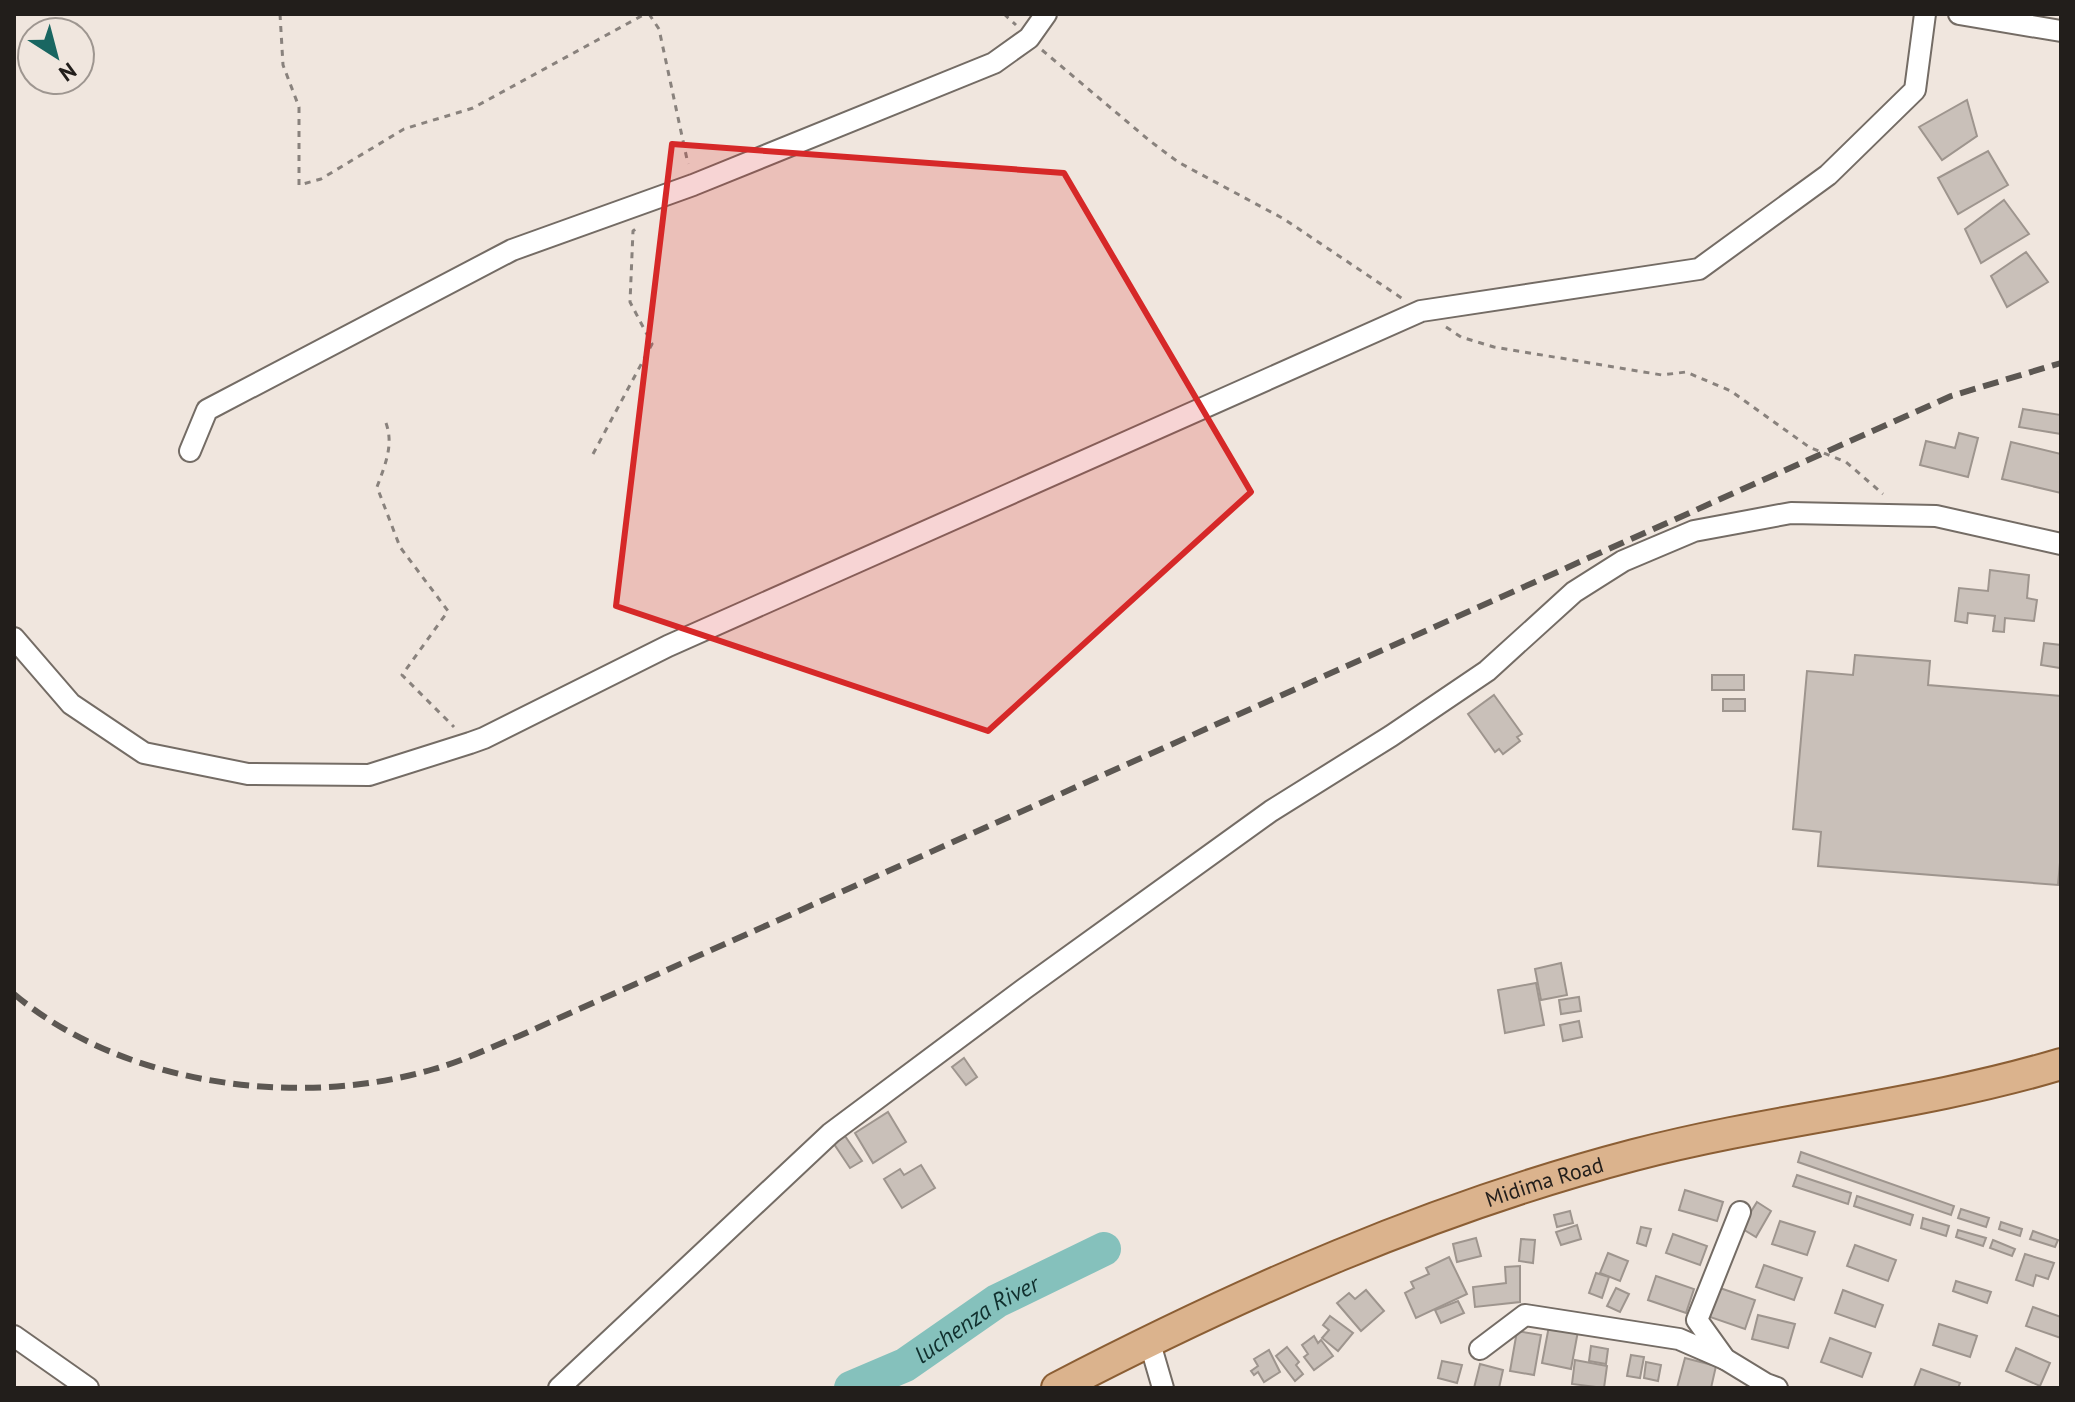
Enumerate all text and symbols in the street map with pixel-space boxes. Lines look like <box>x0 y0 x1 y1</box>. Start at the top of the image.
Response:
north arrow <box>16 16 96 96</box>
text: N <box>54 57 82 88</box>
street label: Midima Road <box>1481 1150 1607 1213</box>
water label: luchenza River <box>908 1267 1045 1370</box>

